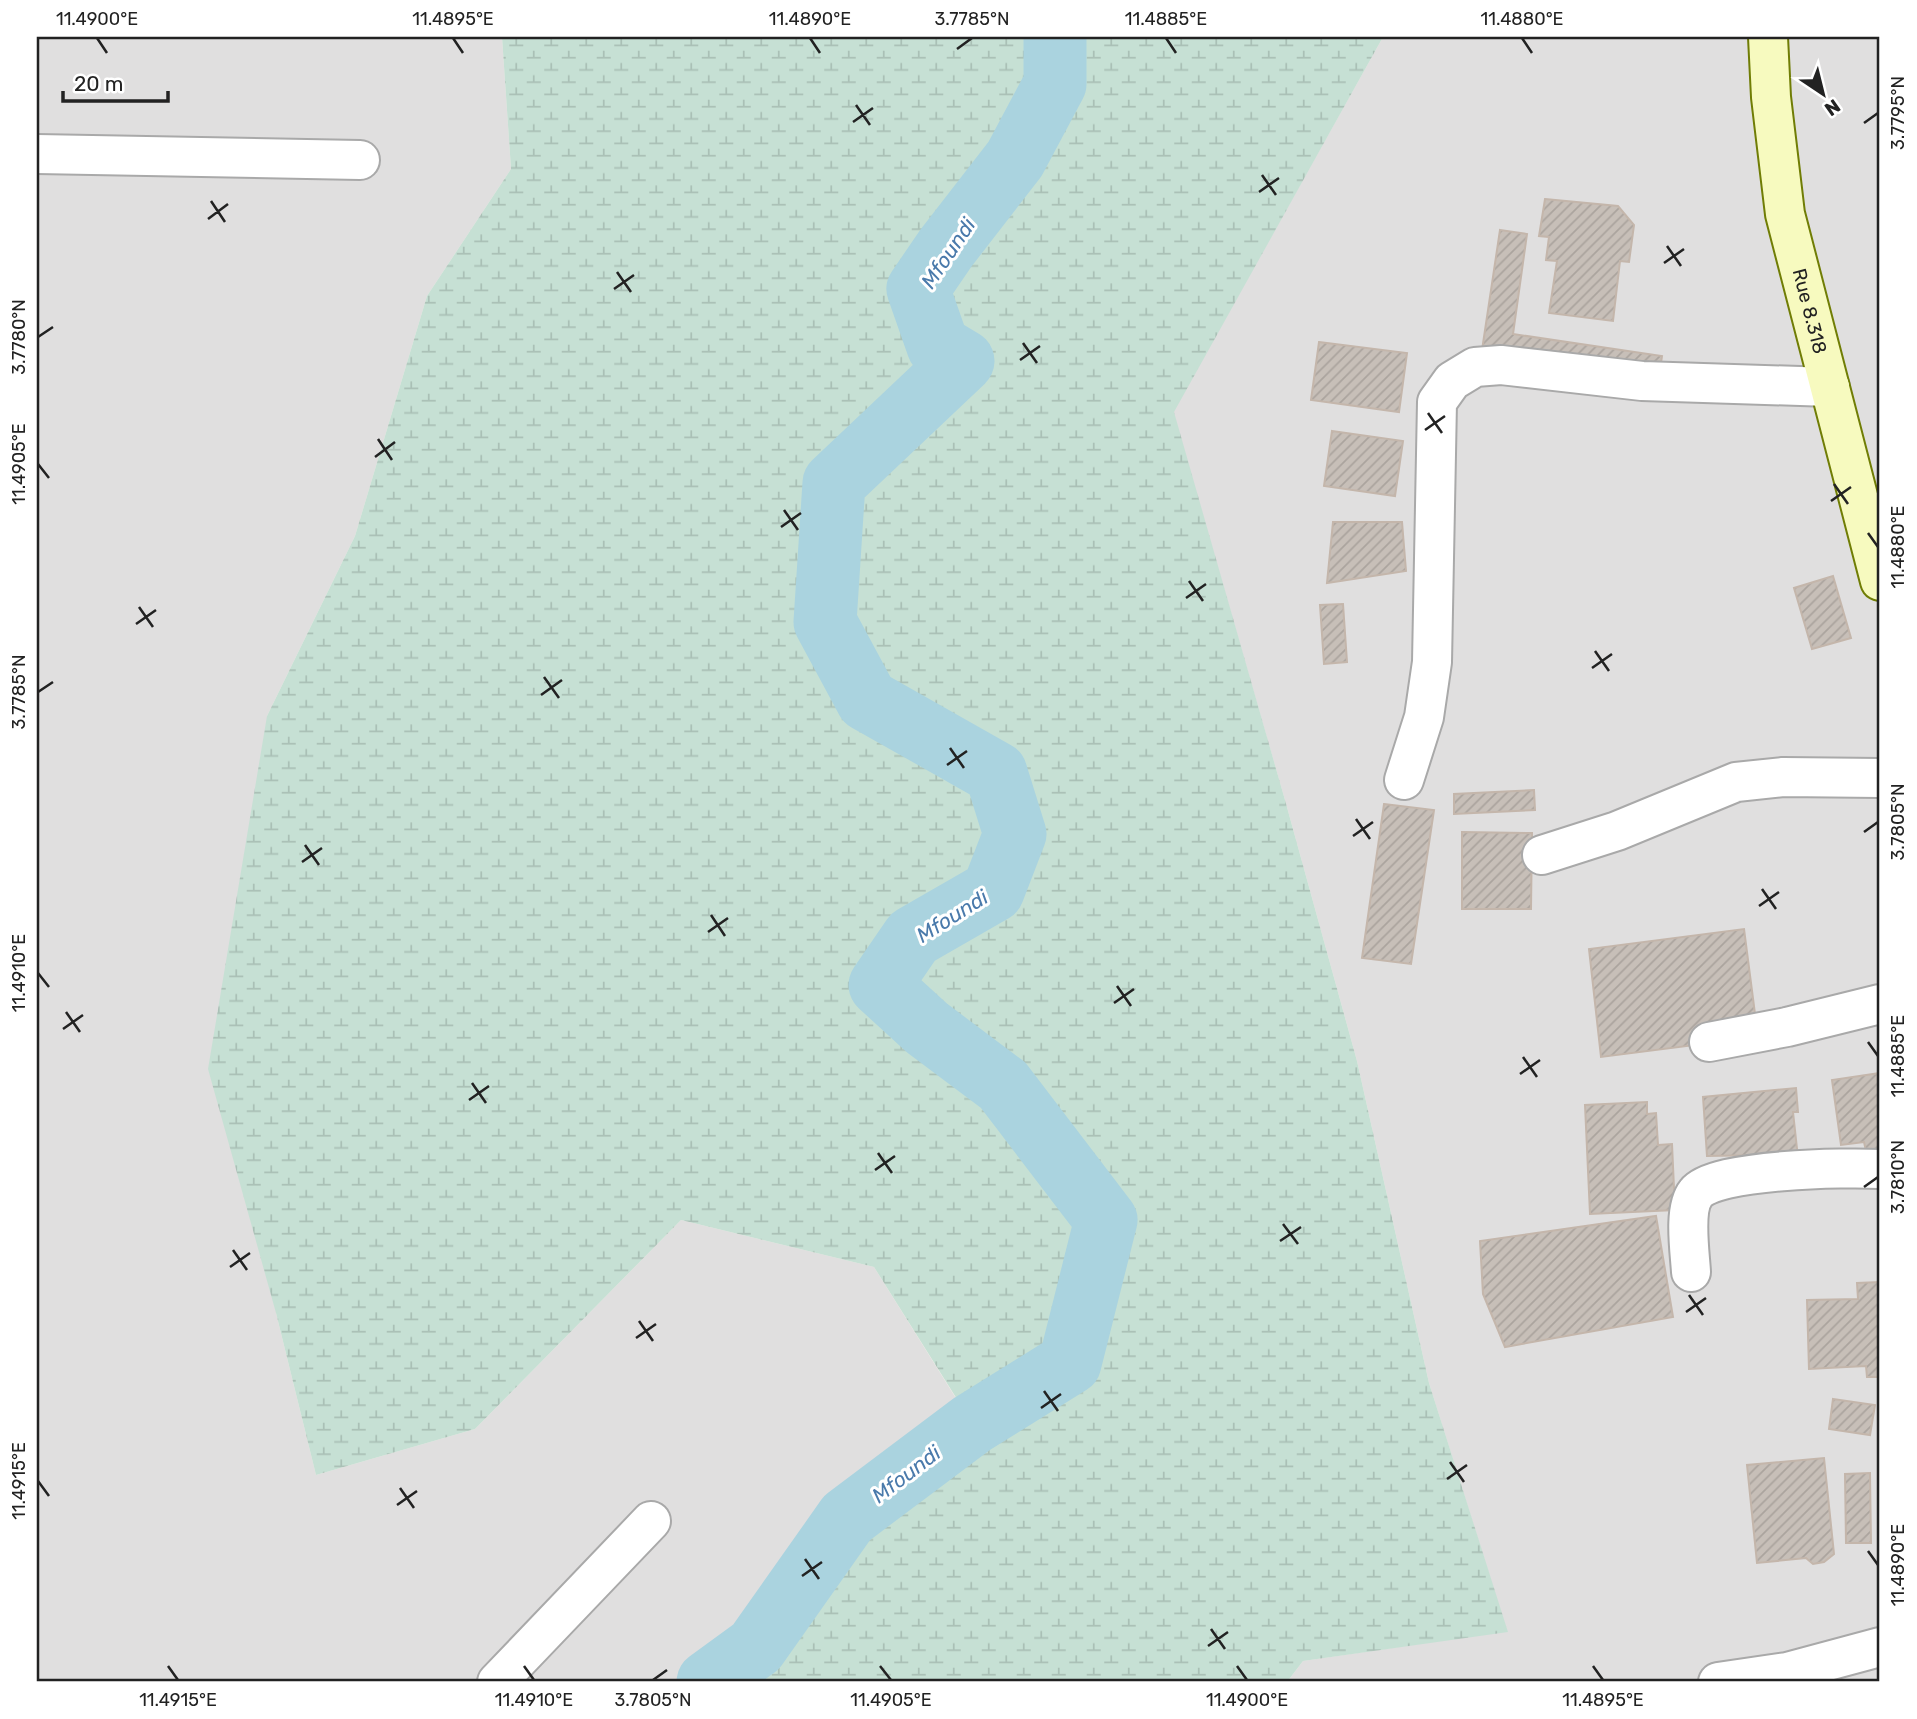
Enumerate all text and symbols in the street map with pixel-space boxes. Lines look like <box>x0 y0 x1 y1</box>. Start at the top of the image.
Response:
text: 11.4900°E <box>56 8 138 30</box>
text: 11.4895°E <box>412 8 494 30</box>
text: 11.4890°E <box>769 8 851 30</box>
text: 3.7785°N <box>935 8 1009 30</box>
text: 11.4885°E <box>1125 8 1207 30</box>
text: 11.4880°E <box>1480 8 1564 30</box>
scale bar <box>63 60 168 104</box>
north arrow <box>1787 60 1857 130</box>
text: 20 m <box>74 71 123 96</box>
text: 3.7795°N <box>1887 76 1909 150</box>
text: N <box>1820 94 1845 121</box>
water label: Mfoundi <box>915 212 981 293</box>
street label: Rue 8.318 <box>1788 266 1832 356</box>
text: 3.7780°N <box>8 299 30 375</box>
text: 11.4905°E <box>8 423 30 505</box>
text: 11.4880°E <box>1887 505 1909 589</box>
text: 3.7785°N <box>8 655 30 729</box>
text: 3.7805°N <box>1887 783 1909 861</box>
water label: Mfoundi <box>912 884 993 948</box>
text: 11.4910°E <box>8 934 30 1012</box>
text: 11.4885°E <box>1887 1015 1909 1097</box>
text: 3.7810°N <box>1887 1140 1909 1214</box>
water label: Mfoundi <box>867 1440 946 1508</box>
text: 11.4915°E <box>8 1442 30 1520</box>
text: 11.4890°E <box>1887 1524 1909 1606</box>
text: 11.4915°E <box>139 1689 217 1711</box>
text: 11.4910°E <box>495 1689 573 1711</box>
text: 3.7805°N <box>614 1689 692 1711</box>
text: 11.4905°E <box>850 1689 932 1711</box>
text: 11.4900°E <box>1206 1689 1288 1711</box>
text: 11.4895°E <box>1562 1689 1644 1711</box>

